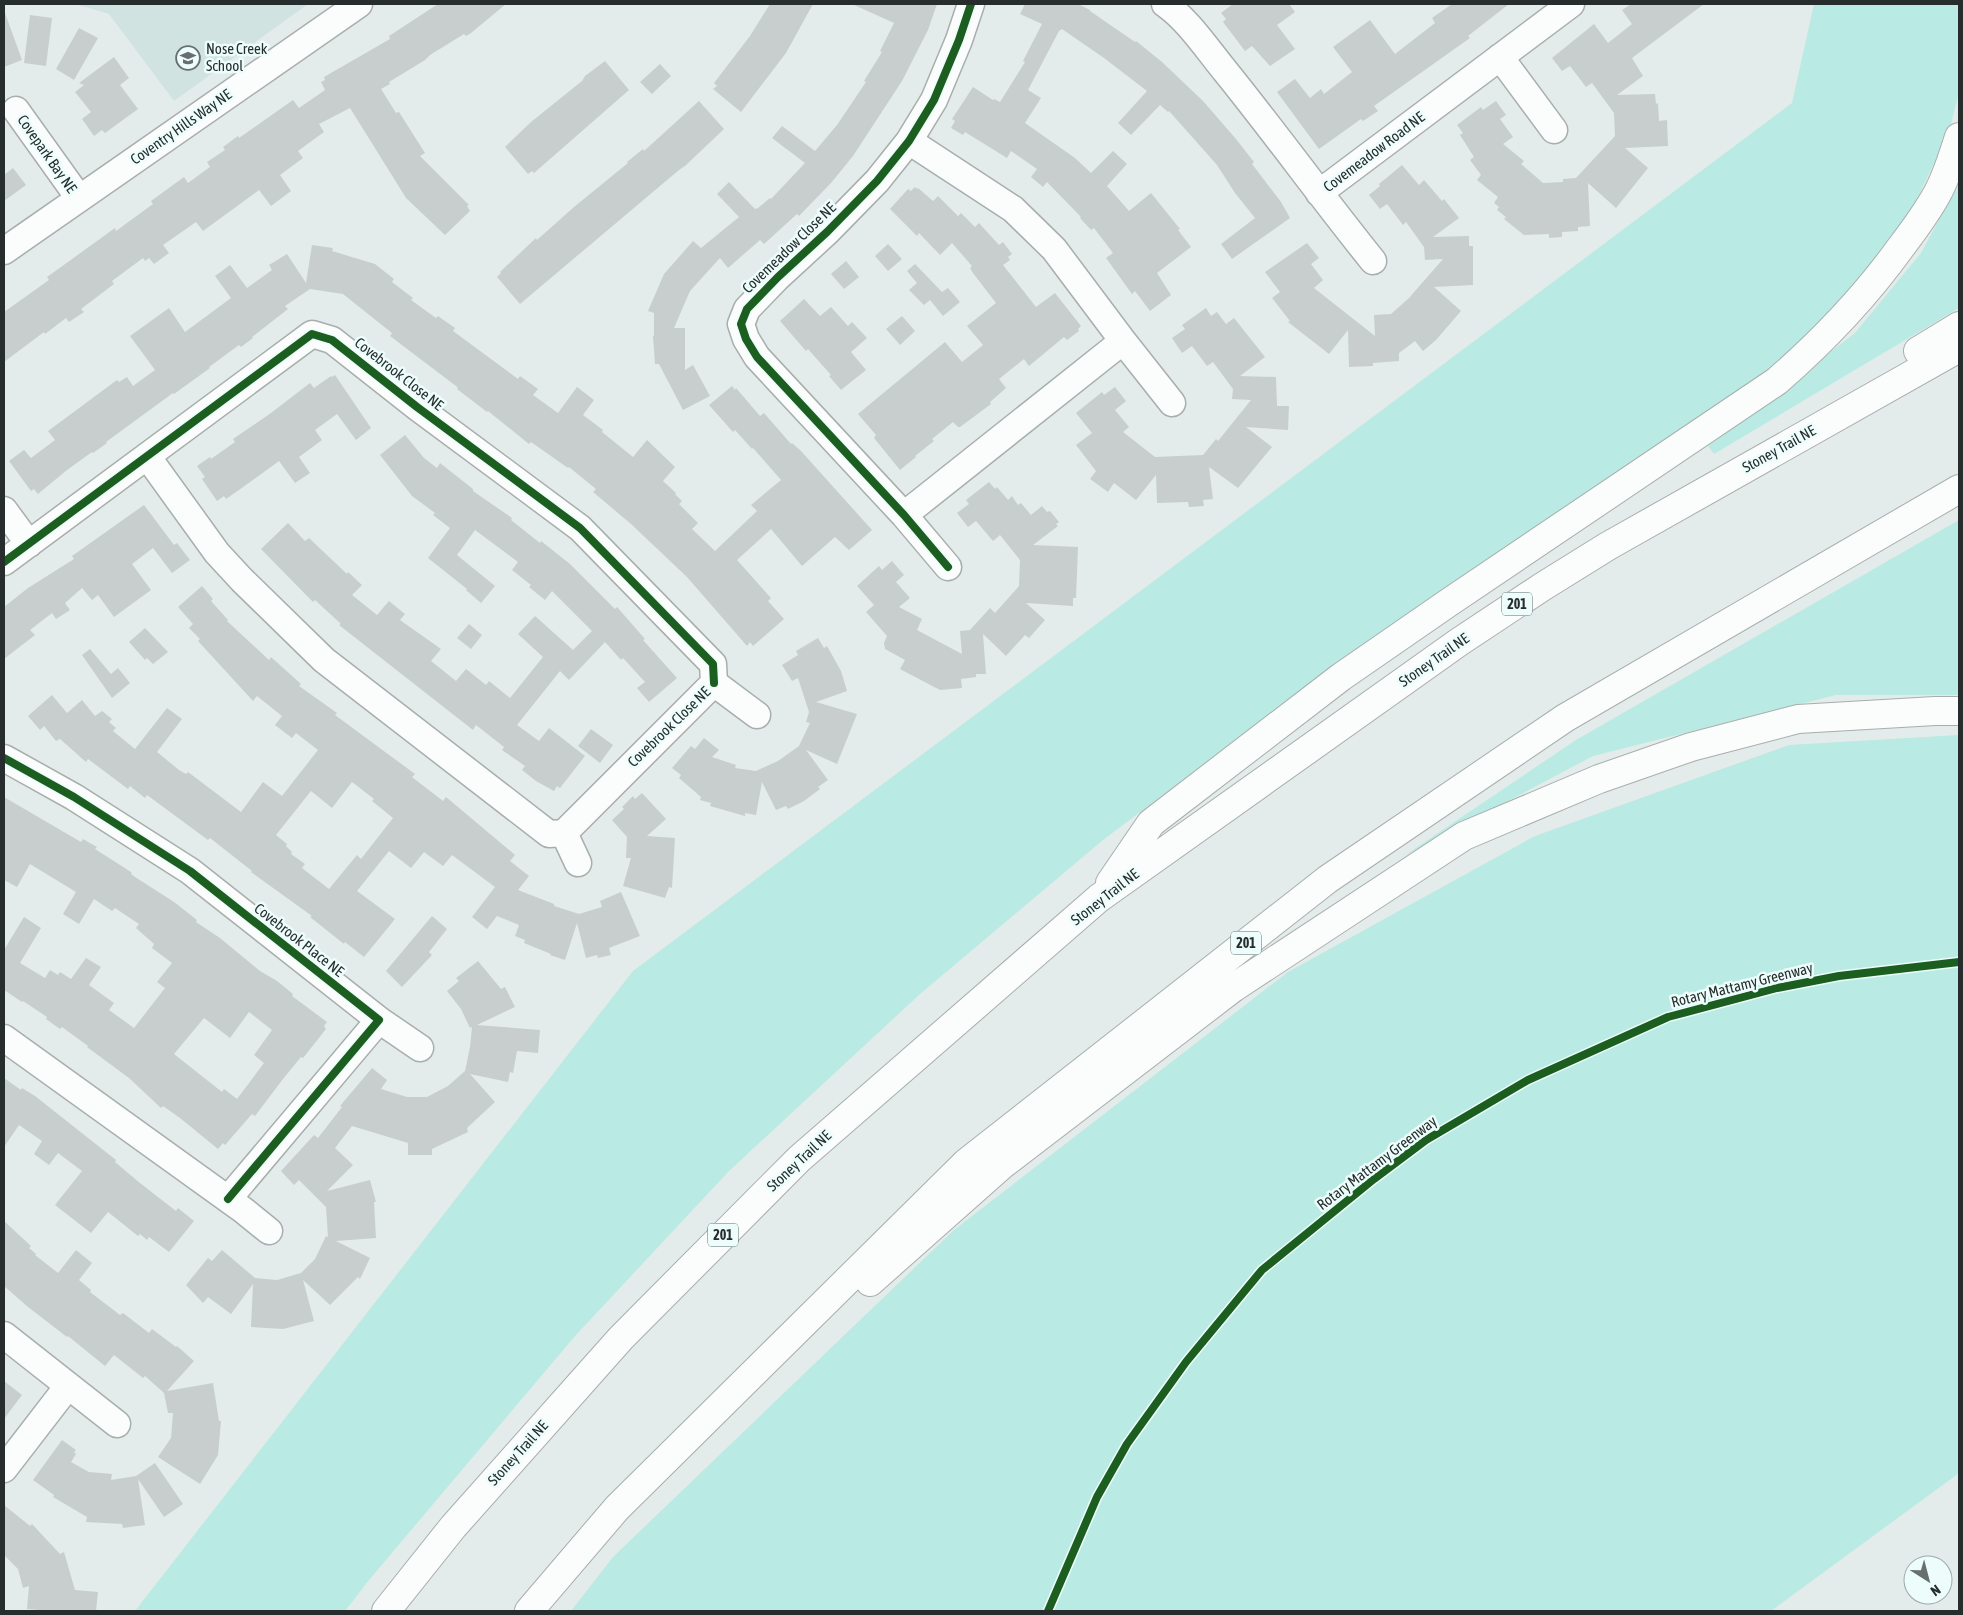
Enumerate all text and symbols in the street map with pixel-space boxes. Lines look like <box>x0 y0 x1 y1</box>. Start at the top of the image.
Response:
place label: Nose Creek School <box>206 40 268 74</box>
school or university icon: Nose Creek School <box>175 45 201 71</box>
street label: Coventry Hills Way NE <box>127 85 235 168</box>
street label: Covemeadow Road NE <box>1320 108 1428 195</box>
street label: Covepark Bay NE <box>14 111 81 196</box>
street label: Covemeadow Close NE <box>738 198 839 297</box>
street label: Covebrook Close NE <box>352 334 447 414</box>
street label: Stoney Trail NE <box>1739 421 1819 476</box>
road number: 201 <box>1502 592 1532 616</box>
street label: Stoney Trail NE <box>1396 629 1472 690</box>
street label: Covebrook Close NE <box>624 683 714 770</box>
street label: Stoney Trail NE <box>1067 865 1142 928</box>
street label: Covebrook Place NE <box>251 899 348 980</box>
road number: 201 <box>1231 931 1261 954</box>
street label: Rotary Mattamy Greenway <box>1669 959 1814 1010</box>
street label: Rotary Mattamy Greenway <box>1314 1112 1440 1213</box>
street label: Stoney Trail NE <box>763 1126 835 1195</box>
road number: 201 <box>708 1224 738 1246</box>
street label: Stoney Trail NE <box>484 1416 552 1489</box>
north arrow <box>1903 1555 1953 1605</box>
text: N <box>1928 1582 1944 1599</box>

